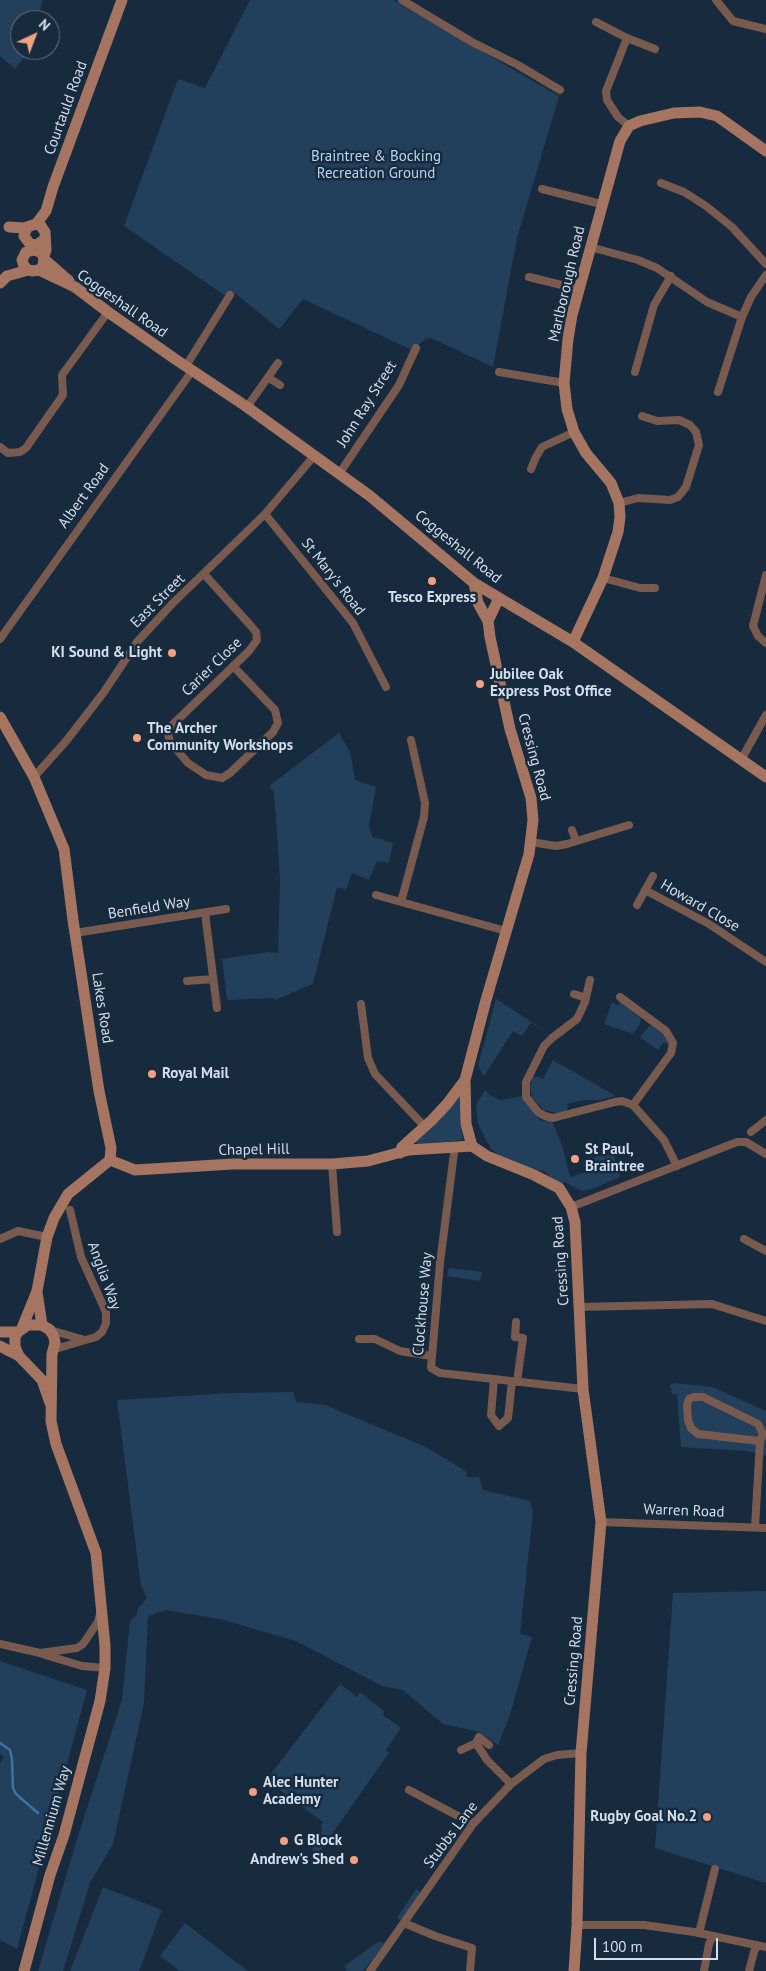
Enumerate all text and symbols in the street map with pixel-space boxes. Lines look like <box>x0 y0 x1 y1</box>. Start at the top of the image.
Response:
north arrow <box>10 10 60 60</box>
text: N <box>35 15 54 34</box>
street label: Courtauld Road <box>41 59 91 157</box>
park label: Braintree & Bocking Recreation Ground <box>311 148 441 183</box>
street label: Marlborough Road <box>545 224 589 344</box>
street label: Coggeshall Road <box>73 266 171 342</box>
street label: John Ray Street <box>333 358 401 450</box>
street label: Albert Road <box>55 460 113 532</box>
street label: Coggeshall Road <box>411 507 505 587</box>
street label: St Mary's Road <box>297 535 369 619</box>
street label: East Street <box>127 570 189 632</box>
marker: Tesco Express <box>426 575 438 587</box>
place label: Tesco Express <box>388 589 476 607</box>
street label: Carier Close <box>178 634 246 700</box>
place label: KI Sound & Light <box>51 644 162 662</box>
marker: KI Sound & Light <box>166 647 178 659</box>
place label: Jubilee Oak Express Post Office <box>490 666 612 701</box>
marker: Jubilee Oak Express Post Office <box>474 678 486 690</box>
street label: Cressing Road <box>514 711 554 803</box>
place label: The Archer Community Workshops <box>147 720 293 755</box>
marker: The Archer Community Workshops <box>131 732 143 744</box>
street label: Howard Close <box>657 876 743 936</box>
street label: Benfield Way <box>107 893 191 923</box>
street label: Lakes Road <box>88 971 116 1045</box>
place label: Royal Mail <box>162 1065 229 1083</box>
marker: Royal Mail <box>146 1068 158 1080</box>
street label: Chapel Hill <box>218 1140 290 1160</box>
place label: St Paul, Braintree <box>585 1141 644 1176</box>
marker: St Paul, Braintree <box>569 1153 581 1165</box>
street label: Cressing Road <box>549 1216 573 1306</box>
street label: Anglia Way <box>83 1240 125 1312</box>
street label: Clockhouse Way <box>410 1252 436 1356</box>
street label: Warren Road <box>643 1501 725 1521</box>
street label: Cressing Road <box>561 1616 587 1706</box>
street label: Millennium Way <box>29 1764 75 1868</box>
place label: Alec Hunter Academy <box>263 1774 338 1809</box>
marker: Alec Hunter Academy <box>247 1786 259 1798</box>
street label: Stubbs Lane <box>420 1798 482 1872</box>
place label: Rugby Goal No.2 <box>590 1808 697 1826</box>
marker: Rugby Goal No.2 <box>701 1811 713 1823</box>
place label: G Block <box>294 1832 342 1850</box>
marker: G Block <box>278 1835 290 1847</box>
place label: Andrew's Shed <box>250 1851 344 1869</box>
marker: Andrew's Shed <box>348 1854 360 1866</box>
scale bar <box>596 1928 720 1960</box>
text: 100 m <box>602 1937 643 1956</box>

